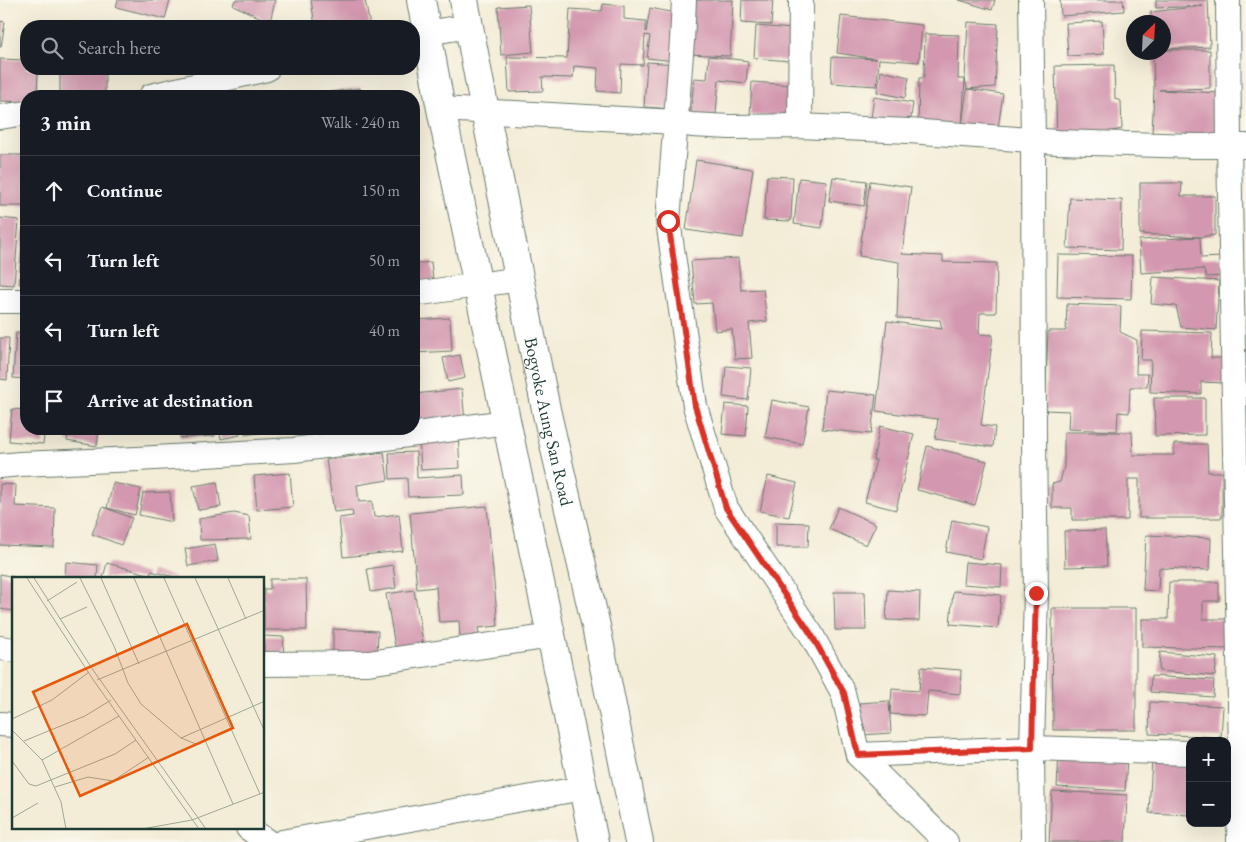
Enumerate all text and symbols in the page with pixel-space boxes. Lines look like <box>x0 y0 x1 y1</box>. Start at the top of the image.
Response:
north arrow <box>1126 15 1171 60</box>
search box <box>20 20 420 75</box>
icon: search <box>38 34 66 62</box>
text: Search here <box>78 35 160 60</box>
text: 3 min <box>40 109 91 136</box>
text: Walk · 240 m <box>321 112 400 133</box>
icon: ahead <box>40 177 68 205</box>
text: Continue <box>87 178 162 203</box>
text: 150 m <box>361 180 400 201</box>
route start <box>657 210 680 233</box>
icon: left <box>40 247 68 275</box>
text: Turn left <box>87 248 159 273</box>
text: 50 m <box>369 250 400 271</box>
icon: left <box>40 317 68 345</box>
text: Turn left <box>87 318 159 343</box>
text: 40 m <box>369 320 400 341</box>
street label: Bogyoke Aung San Road <box>520 335 580 509</box>
icon: arrive <box>40 387 68 415</box>
text: Arrive at destination <box>87 388 253 413</box>
inset map <box>12 577 265 830</box>
route end <box>1025 582 1048 605</box>
map controls <box>1186 737 1231 827</box>
button: + <box>1186 737 1231 782</box>
button: − <box>1186 782 1231 827</box>

